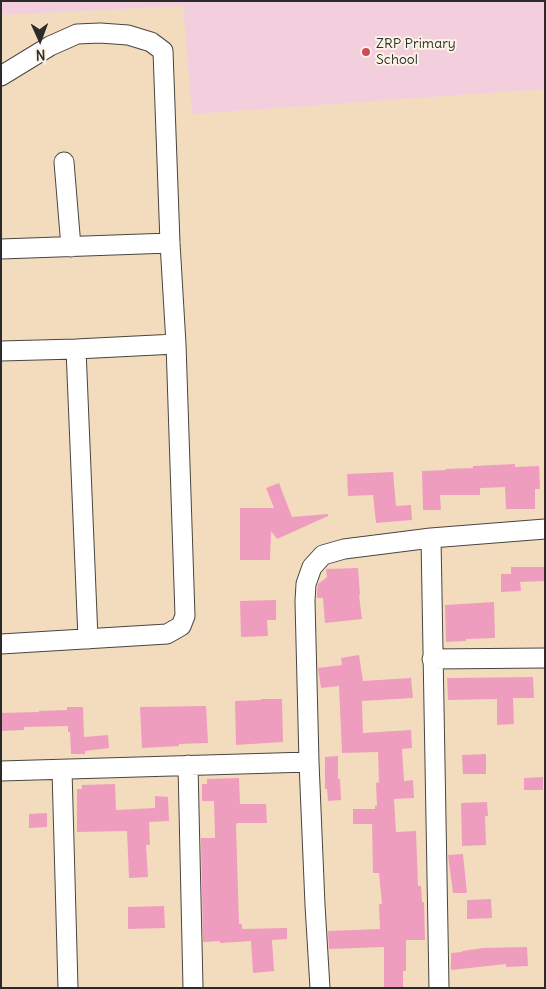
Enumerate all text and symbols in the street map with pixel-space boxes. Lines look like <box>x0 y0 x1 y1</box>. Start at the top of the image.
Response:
north arrow <box>15 15 65 65</box>
place label: ZRP Primary School <box>376 36 456 68</box>
text: N <box>35 46 46 64</box>
marker: ZRP Primary School <box>360 46 372 58</box>

